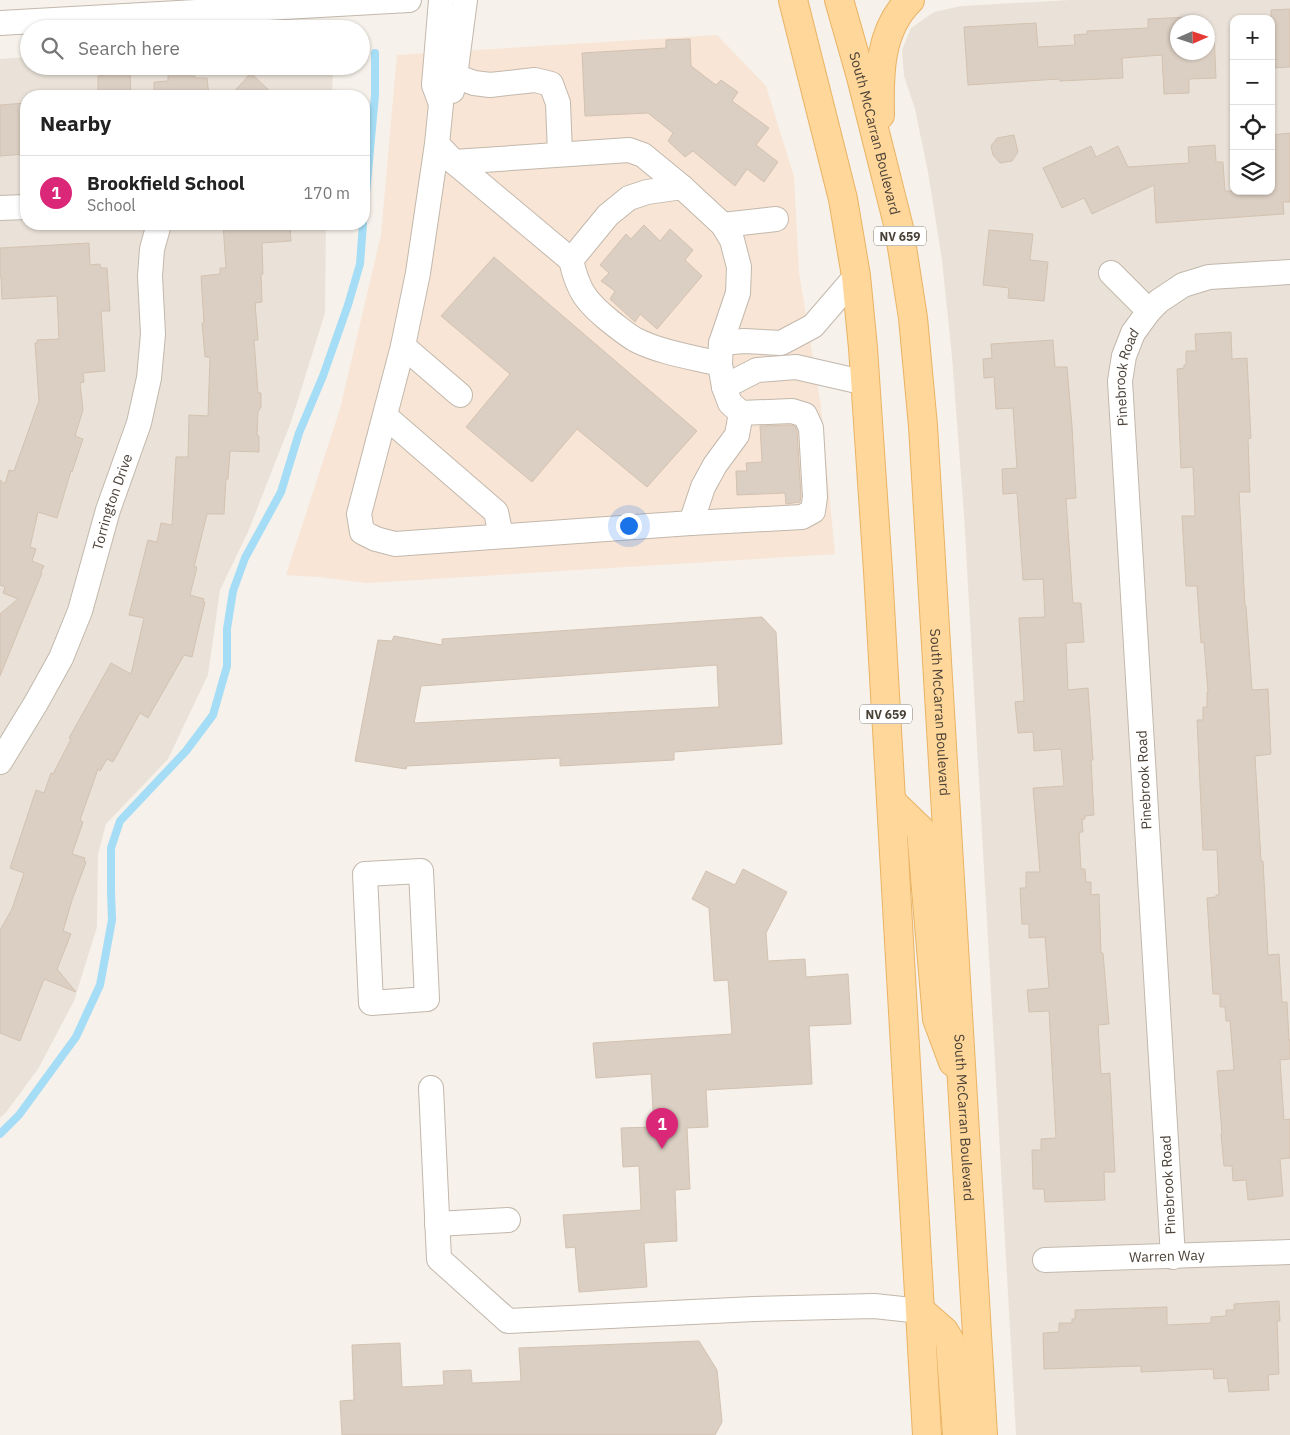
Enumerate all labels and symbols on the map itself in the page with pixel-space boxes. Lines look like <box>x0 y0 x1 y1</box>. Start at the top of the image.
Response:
north arrow <box>1170 15 1215 60</box>
street label: South McCarran Boulevard <box>845 50 904 217</box>
road number: NV 659 <box>874 227 926 246</box>
street label: Pinebrook Road <box>1111 324 1143 427</box>
street label: Torrington Drive <box>88 451 136 552</box>
your location <box>616 513 642 539</box>
street label: South McCarran Boulevard <box>926 628 954 796</box>
road number: NV 659 <box>860 704 912 724</box>
street label: Pinebrook Road <box>1132 730 1156 830</box>
street label: South McCarran Boulevard <box>950 1033 978 1202</box>
pin: 1 <box>646 1108 678 1149</box>
street label: Pinebrook Road <box>1156 1135 1180 1235</box>
street label: Warren Way <box>1129 1246 1205 1266</box>

